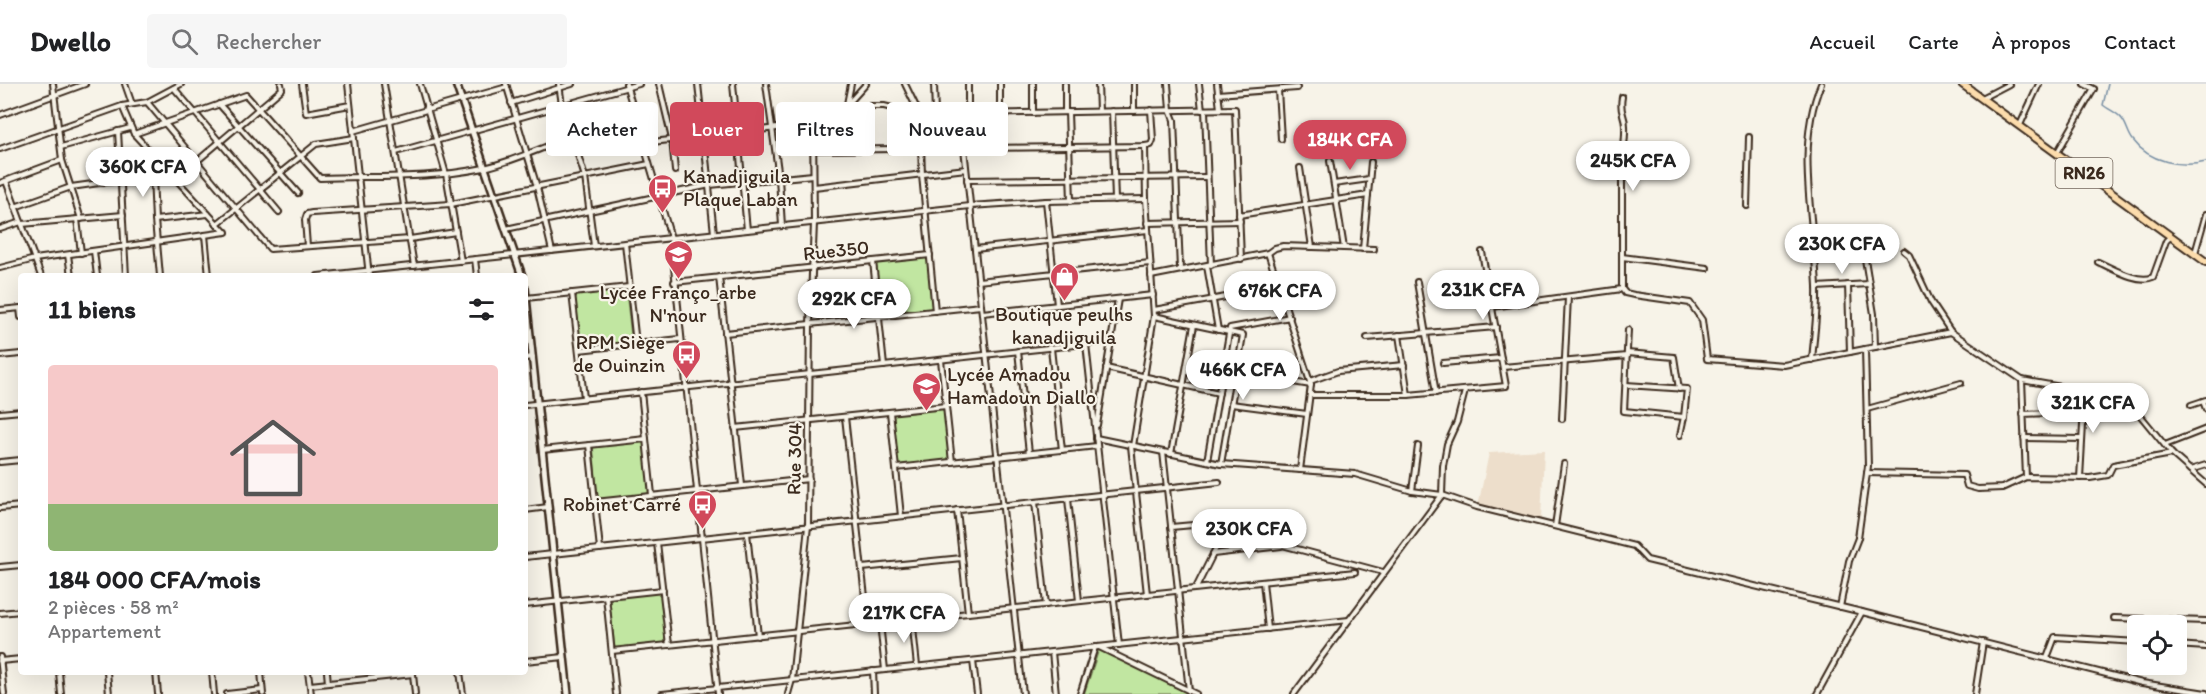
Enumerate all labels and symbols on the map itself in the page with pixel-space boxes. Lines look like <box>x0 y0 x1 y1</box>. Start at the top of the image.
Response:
pin: 184K CFA <box>1288 120 1412 171</box>
pin: 245K CFA <box>1571 141 1695 192</box>
pin: 360K CFA <box>81 147 205 198</box>
road number: RN26 <box>2056 158 2112 188</box>
place label: Kanadjiguila Plaque Laban <box>683 164 798 211</box>
bus stop icon: Kanadjiguila Plaque Laban <box>646 172 678 214</box>
pin: 230K CFA <box>1780 224 1904 275</box>
street label: Rue350 <box>802 235 870 265</box>
school or university icon: Lycée Franço_arbe N'nour <box>662 238 694 280</box>
shop icon: Boutique peulhs kanadjiguila <box>1048 260 1080 302</box>
pin: 231K CFA <box>1421 270 1545 321</box>
pin: 676K CFA <box>1218 271 1342 322</box>
pin: 292K CFA <box>792 279 916 330</box>
place label: Lycée Franço_arbe N'nour <box>600 280 756 327</box>
place label: Boutique peulhs kanadjiguila <box>995 302 1133 349</box>
place label: RPM Siège de Ouinzin <box>573 330 665 377</box>
bus stop icon: RPM Siège de Ouinzin <box>670 338 702 380</box>
pin: 466K CFA <box>1181 350 1305 401</box>
place label: Lycée Amadou Hamadoun Diallo <box>947 362 1096 409</box>
school or university icon: Lycée Amadou Hamadoun Diallo <box>910 370 942 412</box>
pin: 321K CFA <box>2031 383 2155 434</box>
street label: Rue 304 <box>781 423 807 495</box>
bus stop icon: Robinet Carré <box>686 488 718 530</box>
place label: Robinet Carré <box>563 492 681 516</box>
pin: 230K CFA <box>1187 509 1311 560</box>
pin: 217K CFA <box>842 593 966 644</box>

